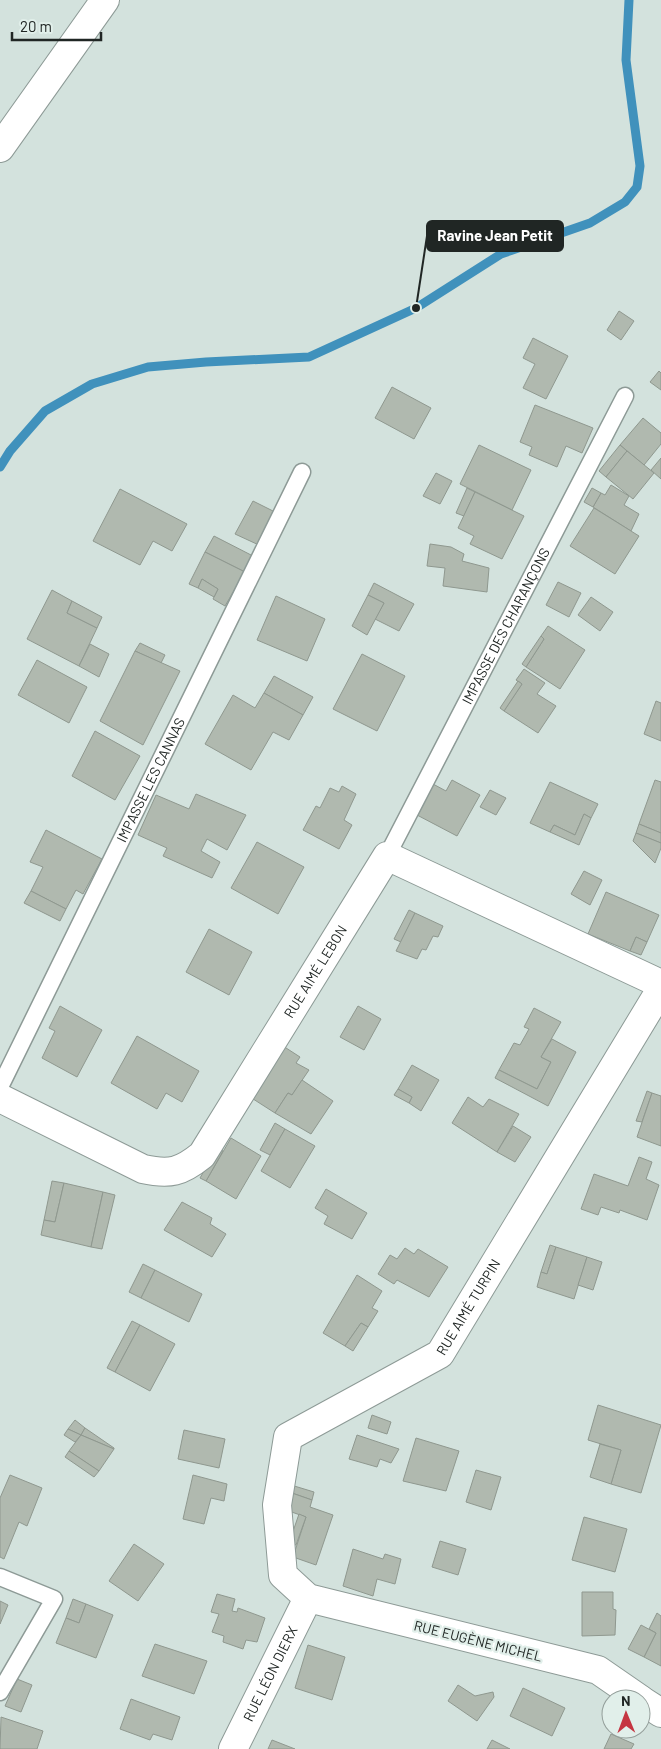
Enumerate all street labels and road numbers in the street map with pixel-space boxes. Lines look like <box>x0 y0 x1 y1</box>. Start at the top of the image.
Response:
street label: IMPASSE DES CHARANÇONS <box>458 545 553 707</box>
street label: IMPASSE LES CANNAS <box>113 715 188 845</box>
street label: RUE AIMÉ LEBON <box>280 922 350 1021</box>
street label: RUE AIMÉ TURPIN <box>432 1256 504 1358</box>
street label: RUE EUGÈNE MICHEL <box>412 1616 544 1665</box>
street label: RUE LÉON DIERX <box>239 1623 301 1724</box>

